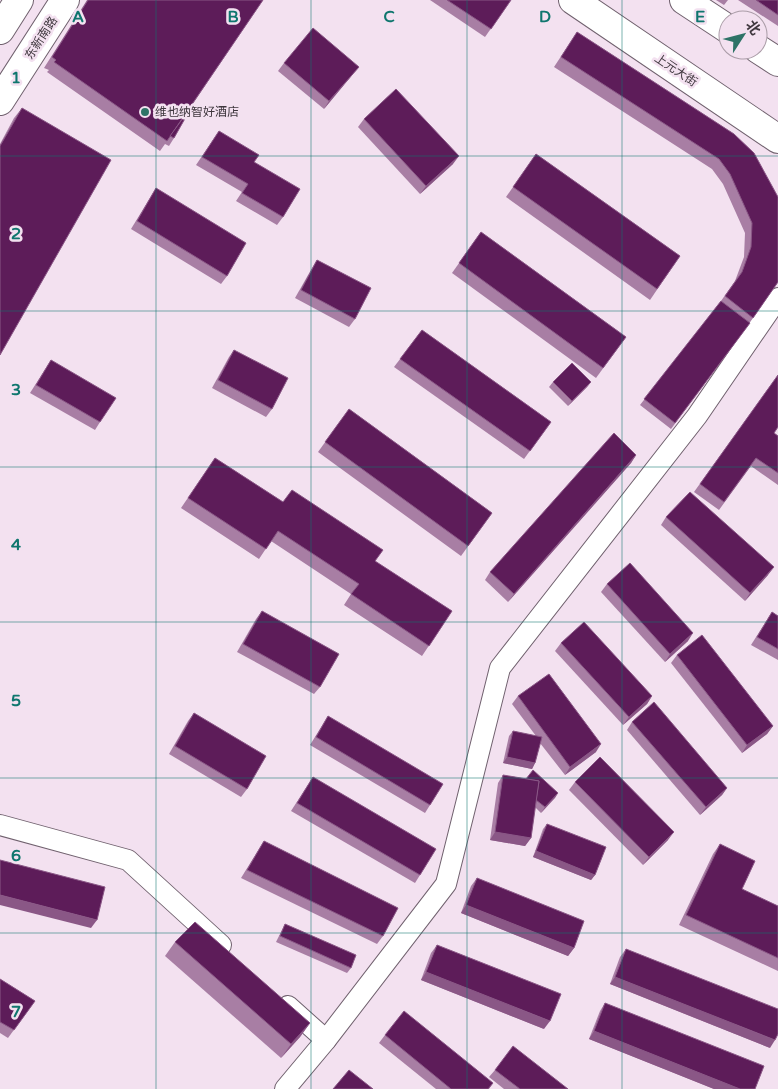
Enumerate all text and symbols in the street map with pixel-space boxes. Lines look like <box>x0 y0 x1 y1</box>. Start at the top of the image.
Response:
text: A <box>72 7 84 27</box>
text: B <box>227 7 239 27</box>
text: C <box>383 7 395 27</box>
text: D <box>539 7 551 27</box>
text: E <box>695 7 705 27</box>
north arrow <box>718 10 768 60</box>
street label: 东新南路 <box>22 14 60 62</box>
text: 北 <box>742 17 764 38</box>
street label: 上元大街 <box>652 51 700 89</box>
text: 1 <box>11 68 21 88</box>
place label: 维也纳智好酒店 <box>155 105 239 119</box>
marker: 维也纳智好酒店 <box>139 106 151 118</box>
text: 2 <box>11 224 21 244</box>
text: 3 <box>11 380 21 400</box>
text: 4 <box>11 535 21 555</box>
text: 5 <box>11 691 21 711</box>
text: 6 <box>11 846 21 866</box>
text: 7 <box>11 1002 21 1022</box>

